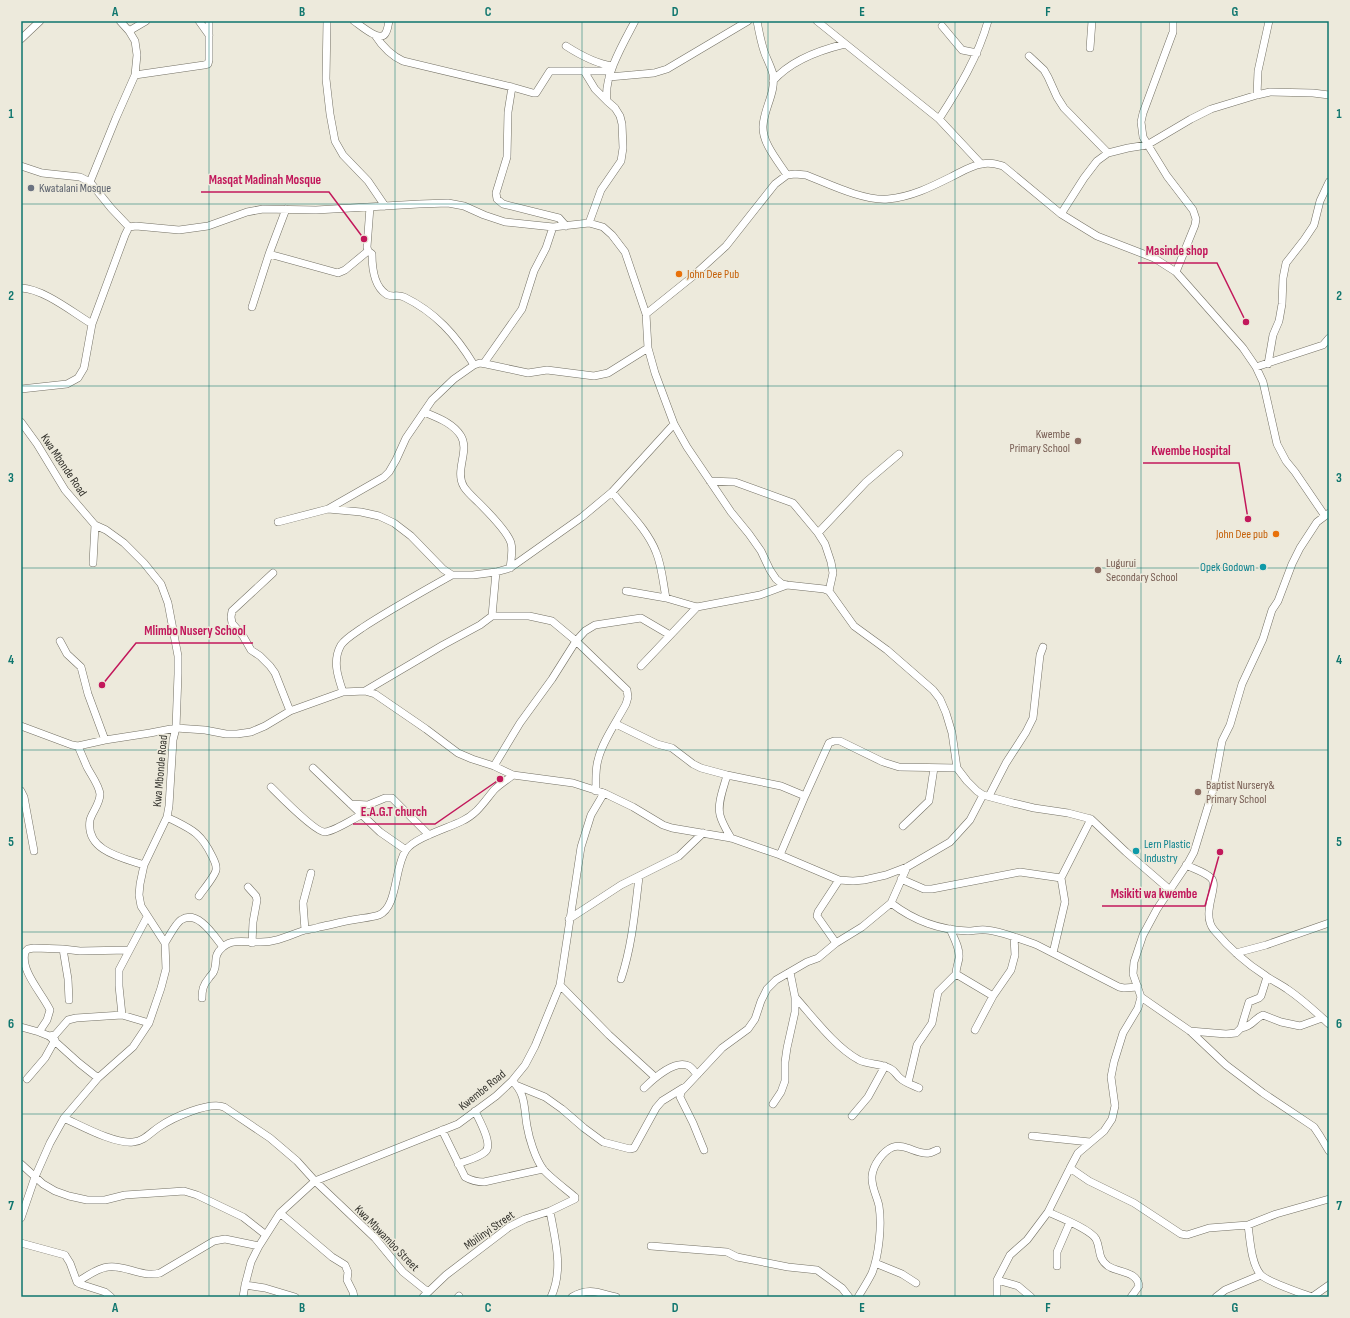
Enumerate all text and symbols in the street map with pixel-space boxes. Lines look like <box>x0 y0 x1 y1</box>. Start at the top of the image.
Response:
text: A <box>111 4 119 20</box>
text: B <box>299 4 305 20</box>
text: C <box>485 4 492 20</box>
text: D <box>672 4 679 20</box>
text: E <box>859 4 865 20</box>
text: F <box>1045 4 1051 20</box>
text: G <box>1232 4 1239 20</box>
text: 1 <box>8 106 14 122</box>
text: 1 <box>1336 106 1342 122</box>
callout: Masqat Madinah Mosque <box>201 167 329 192</box>
text: Masqat Madinah Mosque <box>209 172 322 188</box>
place label: Kwatalani Mosque <box>39 181 111 196</box>
marker: Kwatalani Mosque <box>26 183 36 193</box>
callout: Masinde shop <box>1138 238 1217 263</box>
text: Masinde shop <box>1146 243 1209 259</box>
place label: John Dee Pub <box>686 267 739 282</box>
marker: John Dee Pub <box>674 269 684 279</box>
text: 2 <box>8 288 14 304</box>
text: 2 <box>1336 288 1342 304</box>
place label: Kwembe Primary School <box>1010 427 1070 456</box>
street label: Kwa Mbonde Road <box>37 431 90 499</box>
marker: Kwembe Primary School <box>1073 436 1083 446</box>
callout: Kwembe Hospital <box>1143 438 1239 463</box>
text: Kwembe Hospital <box>1151 443 1231 459</box>
text: 3 <box>8 470 14 486</box>
text: 3 <box>1336 470 1342 486</box>
place label: John Dee pub <box>1215 527 1268 542</box>
marker: John Dee pub <box>1271 529 1281 539</box>
place label: Lugurui Secondary School <box>1106 556 1178 585</box>
place label: Opek Godown <box>1200 560 1255 575</box>
marker: Opek Godown <box>1258 562 1268 572</box>
marker: Lugurui Secondary School <box>1093 565 1103 575</box>
callout: Mlimbo Nusery School <box>136 618 253 643</box>
text: Mlimbo Nusery School <box>144 623 246 639</box>
text: 4 <box>8 652 14 668</box>
text: 4 <box>1336 652 1342 668</box>
street label: Kwa Mbonde Road <box>150 734 171 808</box>
place label: Baptist Nursery& Primary School <box>1206 778 1275 807</box>
marker: Baptist Nursery& Primary School <box>1193 787 1203 797</box>
callout: E.A.G.T church <box>353 799 435 824</box>
text: E.A.G.T church <box>361 804 427 820</box>
text: 5 <box>8 834 14 850</box>
text: 5 <box>1336 834 1342 850</box>
place label: Lern Plastic Industry <box>1144 837 1191 866</box>
marker: Lern Plastic Industry <box>1131 846 1141 856</box>
callout: Msikiti wa kwembe <box>1102 881 1205 906</box>
text: Msikiti wa kwembe <box>1111 886 1198 902</box>
text: 6 <box>8 1016 14 1032</box>
text: 6 <box>1336 1016 1342 1032</box>
street label: Kwembe Road <box>456 1067 509 1114</box>
text: 7 <box>8 1198 14 1214</box>
text: 7 <box>1336 1198 1342 1214</box>
street label: Kwa Mbwambo Street <box>351 1202 422 1275</box>
street label: Mbilinyi Street <box>461 1207 518 1253</box>
text: A <box>111 1300 119 1316</box>
text: B <box>299 1300 305 1316</box>
text: C <box>485 1300 492 1316</box>
text: D <box>672 1300 679 1316</box>
text: E <box>859 1300 865 1316</box>
text: F <box>1045 1300 1051 1316</box>
text: G <box>1232 1300 1239 1316</box>

